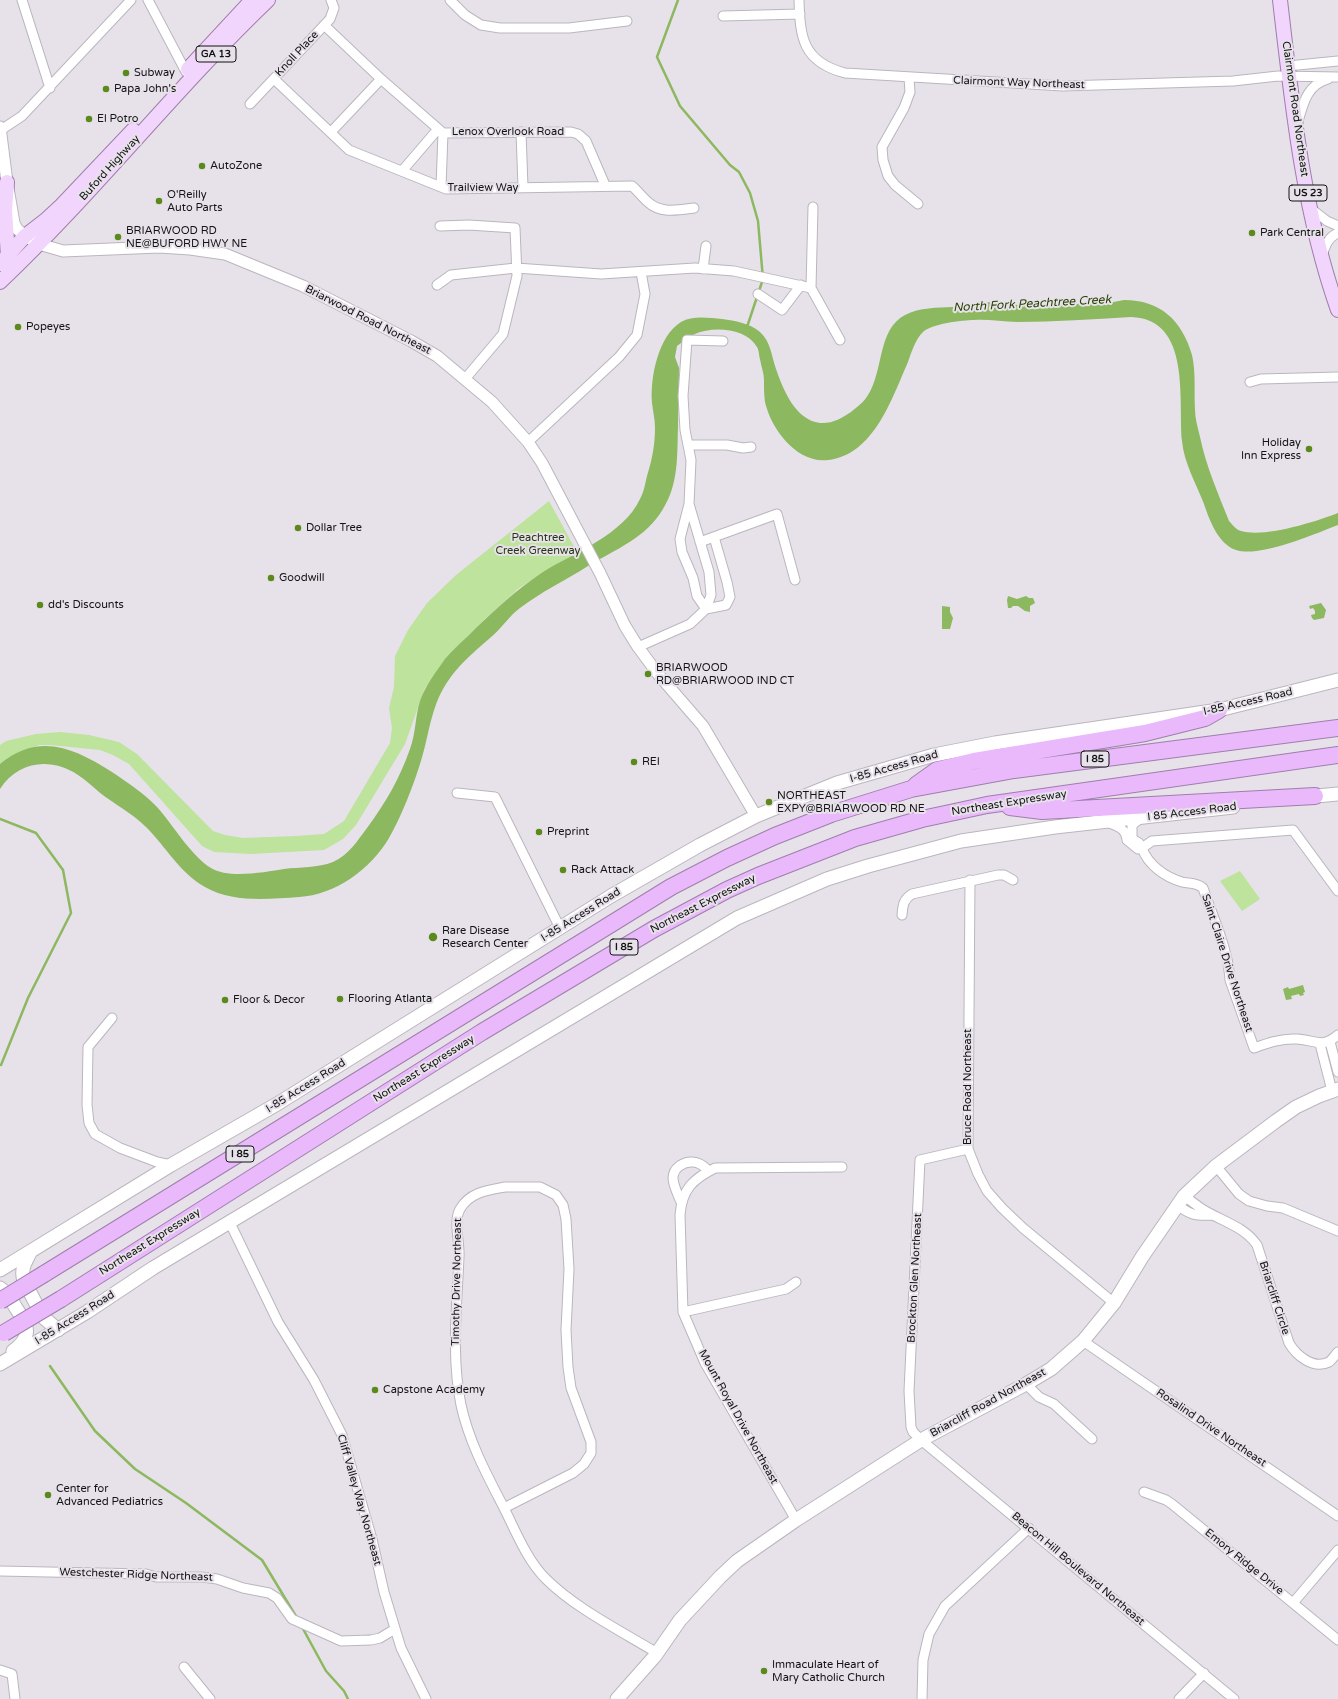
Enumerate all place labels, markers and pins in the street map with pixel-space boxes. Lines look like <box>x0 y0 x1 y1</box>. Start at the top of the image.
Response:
place label: Subway <box>134 66 175 80</box>
marker: Subway <box>121 68 131 78</box>
place label: Papa John's <box>114 82 176 96</box>
marker: Papa John's <box>101 84 111 94</box>
place label: El Potro <box>97 112 138 126</box>
marker: El Potro <box>84 114 94 124</box>
place label: AutoZone <box>210 159 262 173</box>
marker: AutoZone <box>197 161 207 171</box>
place label: O'Reilly Auto Parts <box>167 188 222 214</box>
marker: O'Reilly Auto Parts <box>154 196 164 206</box>
place label: BRIARWOOD RD NE@BUFORD HWY NE <box>126 224 247 250</box>
place label: Park Central <box>1260 226 1324 240</box>
marker: Park Central <box>1247 228 1257 238</box>
marker: BRIARWOOD RD NE@BUFORD HWY NE <box>113 232 123 242</box>
place label: Popeyes <box>26 320 70 334</box>
marker: Popeyes <box>13 322 23 332</box>
place label: Holiday Inn Express <box>1241 436 1301 462</box>
marker: Holiday Inn Express <box>1304 444 1314 454</box>
place label: Dollar Tree <box>306 521 362 535</box>
marker: Dollar Tree <box>293 523 303 533</box>
place label: Goodwill <box>279 571 325 585</box>
marker: Goodwill <box>266 573 276 583</box>
place label: dd's Discounts <box>48 598 124 612</box>
marker: dd's Discounts <box>35 600 45 610</box>
place label: BRIARWOOD RD@BRIARWOOD IND CT <box>656 661 794 687</box>
marker: BRIARWOOD RD@BRIARWOOD IND CT <box>643 669 653 679</box>
place label: REI <box>642 755 660 769</box>
marker: REI <box>629 757 639 767</box>
place label: NORTHEAST EXPY@BRIARWOOD RD NE <box>777 789 925 815</box>
marker: NORTHEAST EXPY@BRIARWOOD RD NE <box>764 797 774 807</box>
place label: Preprint <box>547 825 589 839</box>
marker: Preprint <box>534 827 544 837</box>
place label: Rack Attack <box>571 863 634 877</box>
marker: Rack Attack <box>558 865 568 875</box>
place label: Rare Disease Research Center <box>442 924 528 950</box>
marker: Rare Disease Research Center <box>427 931 439 943</box>
place label: Flooring Atlanta <box>348 992 432 1006</box>
place label: Floor & Decor <box>233 993 305 1007</box>
marker: Flooring Atlanta <box>335 994 345 1004</box>
marker: Floor & Decor <box>220 995 230 1005</box>
place label: Capstone Academy <box>383 1383 485 1397</box>
marker: Capstone Academy <box>370 1385 380 1395</box>
place label: Center for Advanced Pediatrics <box>56 1482 163 1508</box>
marker: Center for Advanced Pediatrics <box>43 1490 53 1500</box>
place label: Immaculate Heart of Mary Catholic Church <box>772 1658 885 1684</box>
marker: Immaculate Heart of Mary Catholic Church <box>759 1666 769 1676</box>

